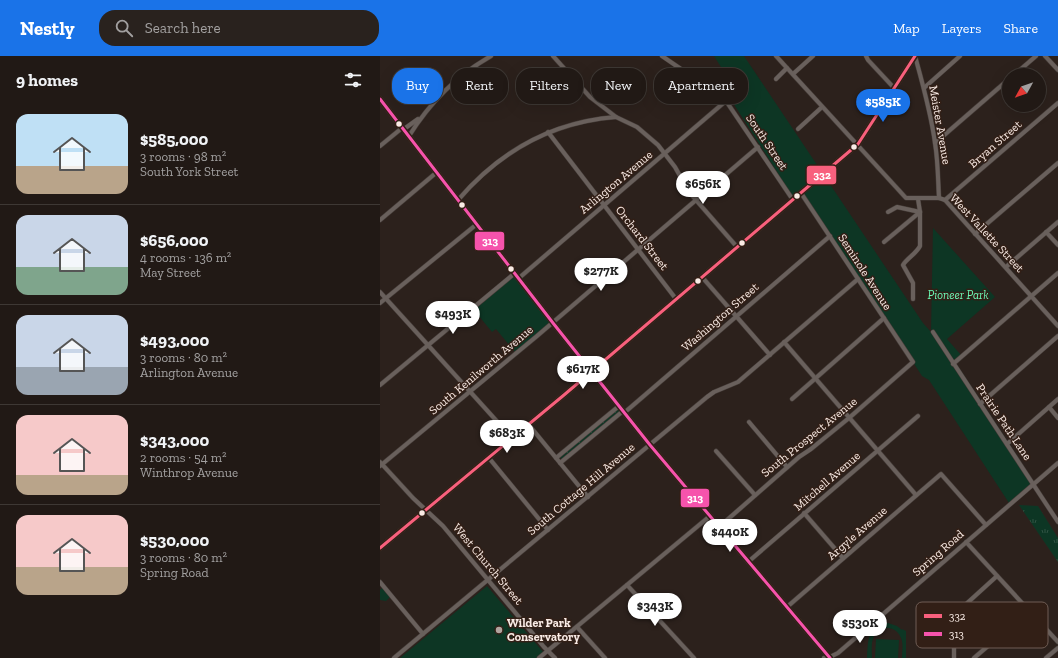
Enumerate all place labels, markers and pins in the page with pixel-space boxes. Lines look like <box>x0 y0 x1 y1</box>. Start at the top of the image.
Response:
pin: $585K <box>855 89 911 123</box>
unlabelled marker <box>394 119 404 129</box>
unlabelled marker <box>849 142 859 152</box>
pin: $656K <box>675 171 731 205</box>
unlabelled marker <box>792 191 802 201</box>
unlabelled marker <box>457 200 467 210</box>
unlabelled marker <box>737 238 747 248</box>
pin: $277K <box>573 258 629 292</box>
unlabelled marker <box>506 264 516 274</box>
unlabelled marker <box>693 276 703 286</box>
pin: $493K <box>425 301 481 335</box>
pin: $617K <box>555 356 611 390</box>
pin: $683K <box>479 420 535 454</box>
unlabelled marker <box>417 508 427 518</box>
pin: $440K <box>702 519 758 553</box>
pin: $343K <box>627 593 683 627</box>
pin: $530K <box>832 610 888 644</box>
place label: Wilder Park Conservatory <box>507 616 580 644</box>
marker: Wilder Park Conservatory <box>494 625 504 635</box>

